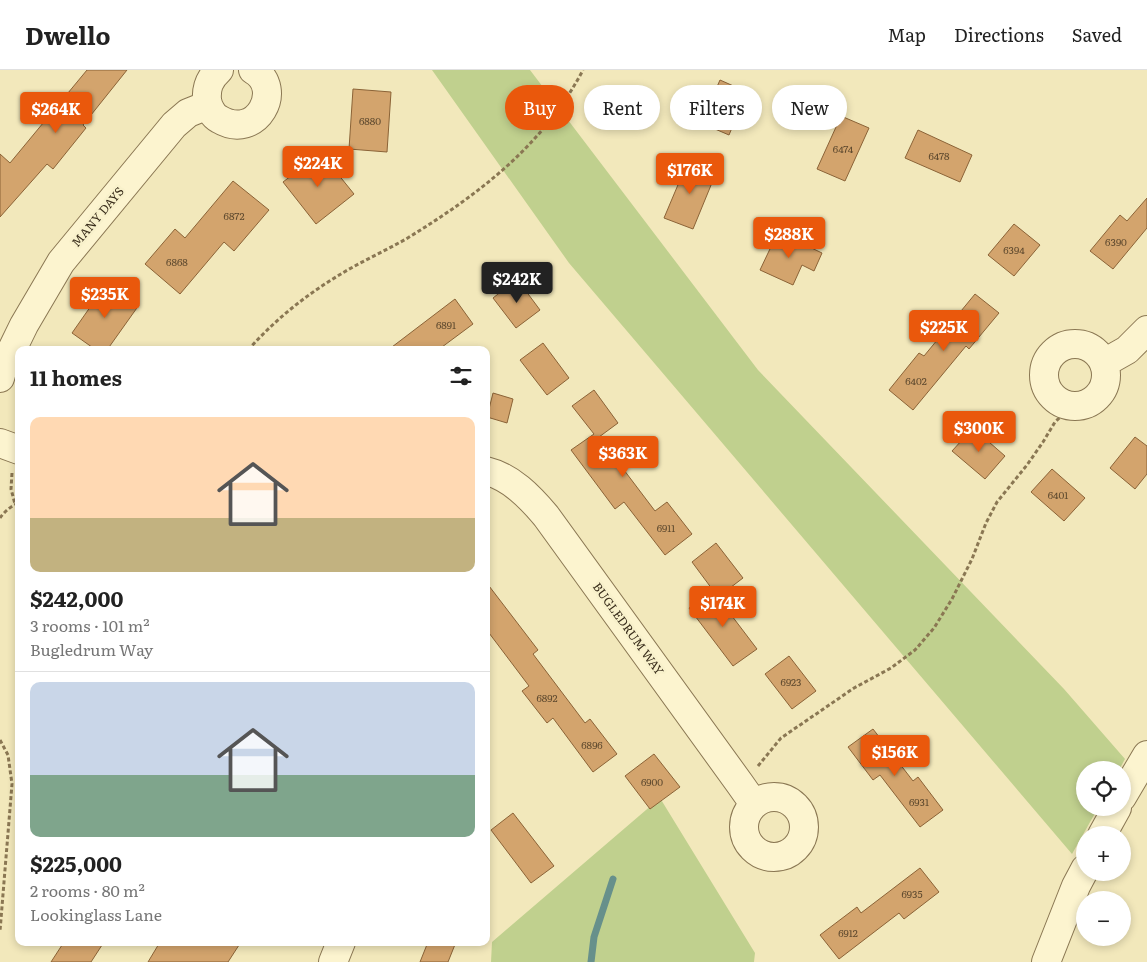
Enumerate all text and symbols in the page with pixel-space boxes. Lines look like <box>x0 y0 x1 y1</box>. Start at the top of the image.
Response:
text: Dwello <box>25 17 110 52</box>
text: Map <box>888 21 926 48</box>
text: Directions <box>954 21 1044 48</box>
text: Saved <box>1072 21 1122 48</box>
chip: Buy <box>505 85 574 130</box>
chip: Rent <box>584 85 660 130</box>
chip: Filters <box>670 85 762 130</box>
chip: New <box>772 85 847 130</box>
pin: $264K <box>21 92 91 134</box>
text: $264K <box>31 96 81 120</box>
house number: 6880 <box>359 113 381 128</box>
house number: 6474 <box>833 141 854 156</box>
pin: $224K <box>283 146 353 188</box>
house number: 6478 <box>928 148 950 163</box>
text: $224K <box>294 150 342 174</box>
pin: $176K <box>655 152 725 195</box>
text: $176K <box>667 157 713 181</box>
street label: MANY DAYS <box>67 183 128 250</box>
house number: 6872 <box>224 208 244 223</box>
pin: $288K <box>754 216 824 259</box>
text: $288K <box>764 221 814 245</box>
house number: 6390 <box>1105 234 1127 249</box>
house number: 6394 <box>1003 242 1025 257</box>
house number: 6868 <box>166 254 188 269</box>
pin: $242K <box>482 262 552 304</box>
text: $242K <box>493 266 541 290</box>
pin: $235K <box>70 276 140 319</box>
text: $235K <box>81 281 129 305</box>
pin: $225K <box>909 310 979 352</box>
text: $225K <box>920 314 968 338</box>
house number: 6891 <box>436 317 456 332</box>
text: 11 homes <box>30 361 122 392</box>
icon: filters <box>447 362 475 390</box>
house number: 6402 <box>905 373 927 388</box>
pin: $300K <box>944 410 1014 453</box>
text: $300K <box>954 415 1004 439</box>
pin: $363K <box>588 436 658 478</box>
text: $363K <box>598 440 648 464</box>
icon: home <box>208 449 298 539</box>
house number: 6401 <box>1048 487 1068 502</box>
house number: 6911 <box>657 520 675 535</box>
street label: BUGLEDRUM WAY <box>589 578 669 679</box>
text: $242,000 <box>30 582 123 613</box>
pin: $174K <box>688 586 758 628</box>
text: $174K <box>700 590 746 614</box>
text: 3 rooms · 101 m² <box>30 613 150 637</box>
text: Bugledrum Way <box>30 637 153 661</box>
house number: 6923 <box>781 674 801 689</box>
house number: 6892 <box>536 690 558 705</box>
icon: home <box>208 715 298 805</box>
pin: $156K <box>860 734 930 777</box>
house number: 6896 <box>581 737 603 752</box>
text: $156K <box>872 739 918 763</box>
map controls <box>1076 761 1131 946</box>
button: locate <box>1076 761 1131 816</box>
house number: 6900 <box>641 774 663 789</box>
house number: 6931 <box>909 794 929 809</box>
button: + <box>1076 826 1131 881</box>
text: $225,000 <box>30 847 122 878</box>
text: 2 rooms · 80 m² <box>30 878 145 902</box>
house number: 6935 <box>901 886 923 901</box>
button: − <box>1076 891 1131 946</box>
text: Lookinglass Lane <box>30 902 162 926</box>
house number: 6912 <box>838 925 858 940</box>

